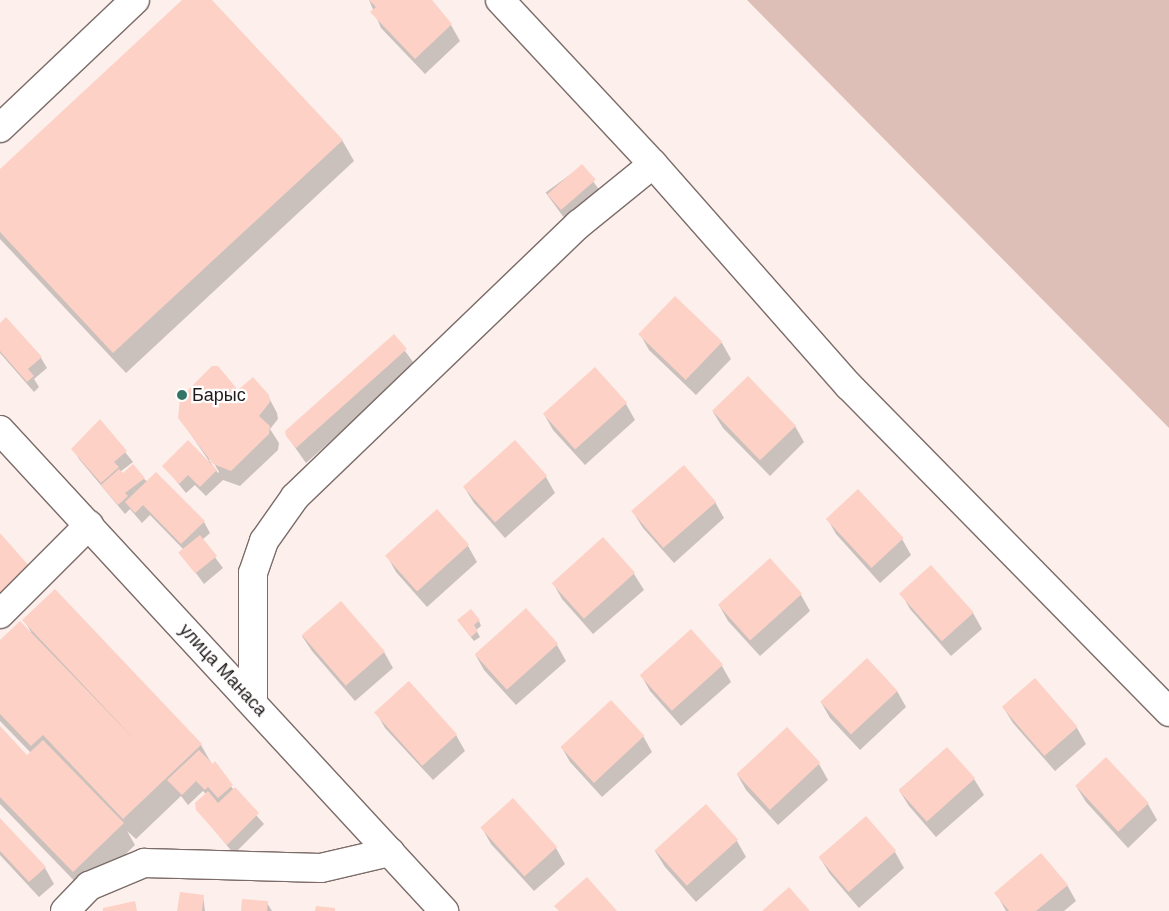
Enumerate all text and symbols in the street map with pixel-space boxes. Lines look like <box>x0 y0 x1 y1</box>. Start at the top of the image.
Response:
place label: Барыс <box>192 384 246 406</box>
marker: Барыс <box>176 389 188 401</box>
street label: улица Манаса <box>175 619 271 721</box>

